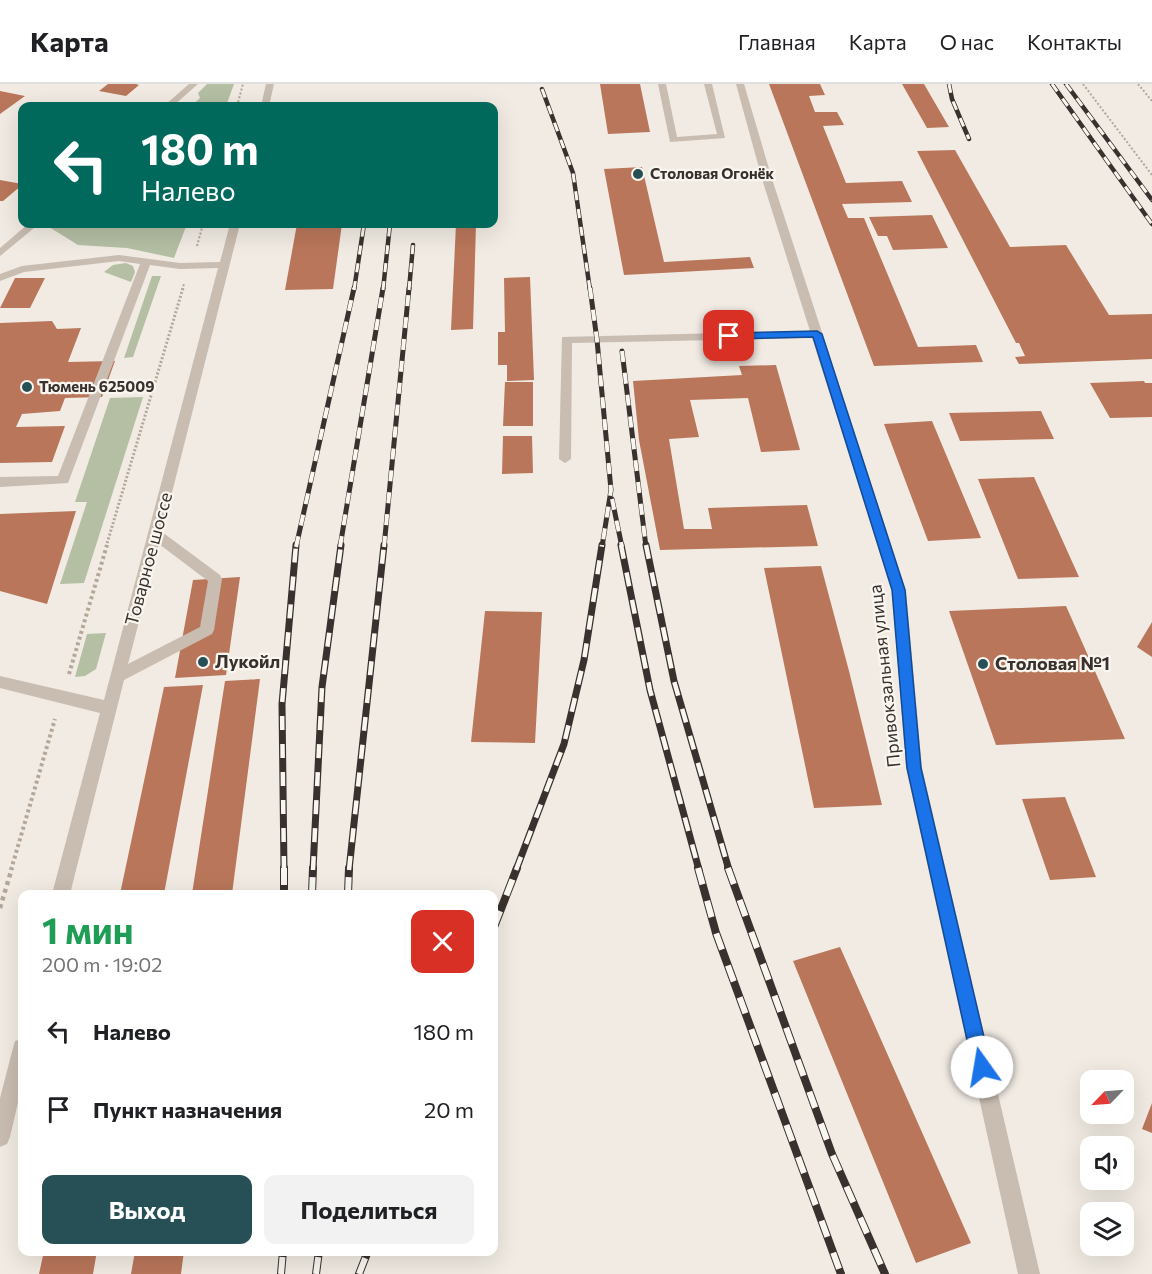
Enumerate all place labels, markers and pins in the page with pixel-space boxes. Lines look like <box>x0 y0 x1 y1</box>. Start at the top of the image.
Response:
place label: Столовая Огонёк <box>650 164 774 182</box>
marker: Столовая Огонёк <box>631 167 645 181</box>
pin <box>703 310 754 361</box>
place label: Тюмень 625009 <box>39 377 154 395</box>
marker: Тюмень 625009 <box>20 380 34 394</box>
place label: Лукойл <box>215 650 280 672</box>
place label: Столовая №1 <box>995 652 1110 674</box>
marker: Лукойл <box>196 655 210 669</box>
marker: Столовая №1 <box>976 657 990 671</box>

